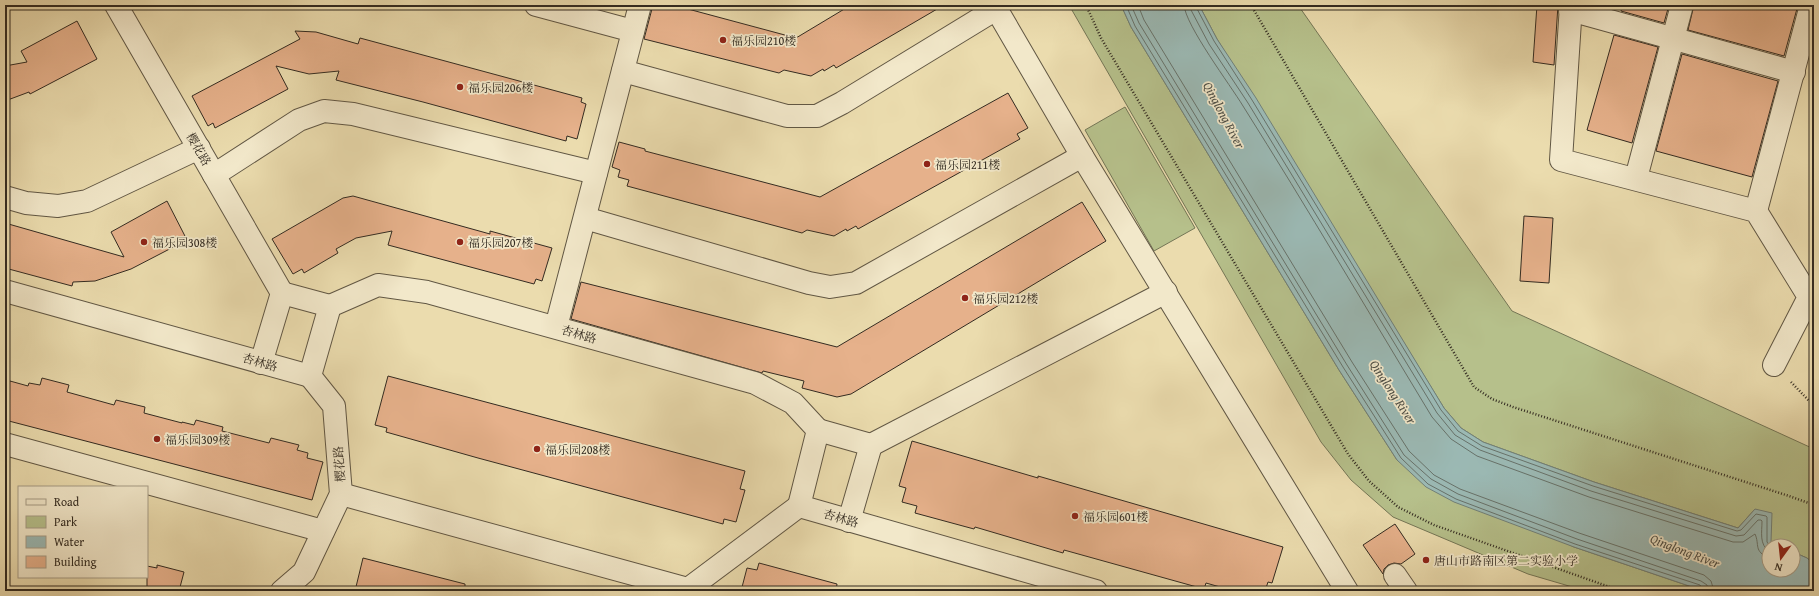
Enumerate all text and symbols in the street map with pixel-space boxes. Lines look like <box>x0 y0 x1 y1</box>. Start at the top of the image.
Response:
place label: 福乐园210楼 <box>731 32 796 49</box>
marker: 福乐园210楼 <box>718 35 728 45</box>
water label: Qinglong River <box>1198 78 1250 153</box>
place label: 福乐园206楼 <box>468 79 533 96</box>
marker: 福乐园206楼 <box>455 82 465 92</box>
street label: 樱花路 <box>183 129 215 169</box>
place label: 福乐园211楼 <box>935 156 1000 173</box>
marker: 福乐园211楼 <box>922 159 932 169</box>
place label: 福乐园308楼 <box>152 234 217 251</box>
place label: 福乐园207楼 <box>468 234 533 251</box>
marker: 福乐园308楼 <box>139 237 149 247</box>
marker: 福乐园207楼 <box>455 237 465 247</box>
place label: 福乐园212楼 <box>973 290 1038 307</box>
marker: 福乐园212楼 <box>960 293 970 303</box>
street label: 杏林路 <box>559 321 599 347</box>
street label: 杏林路 <box>240 349 280 375</box>
water label: Qinglong River <box>1365 356 1422 429</box>
place label: 福乐园309楼 <box>165 431 230 448</box>
marker: 福乐园309楼 <box>152 434 162 444</box>
place label: 福乐园208楼 <box>545 441 610 458</box>
marker: 福乐园208楼 <box>532 444 542 454</box>
street label: 樱花路 <box>329 445 349 483</box>
legend <box>18 486 148 578</box>
text: Road <box>54 493 80 510</box>
street label: 杏林路 <box>821 505 861 531</box>
place label: 福乐园601楼 <box>1083 508 1148 525</box>
marker: 福乐园601楼 <box>1070 511 1080 521</box>
text: Park <box>54 513 78 530</box>
water label: Qinglong River <box>1647 529 1724 573</box>
text: Water <box>54 533 84 550</box>
north arrow <box>1761 538 1801 578</box>
place label: 唐山市路南区第二实验小学 <box>1434 552 1578 569</box>
text: Building <box>54 553 97 570</box>
marker: 唐山市路南区第二实验小学 <box>1421 555 1431 565</box>
text: N <box>1772 559 1784 576</box>

